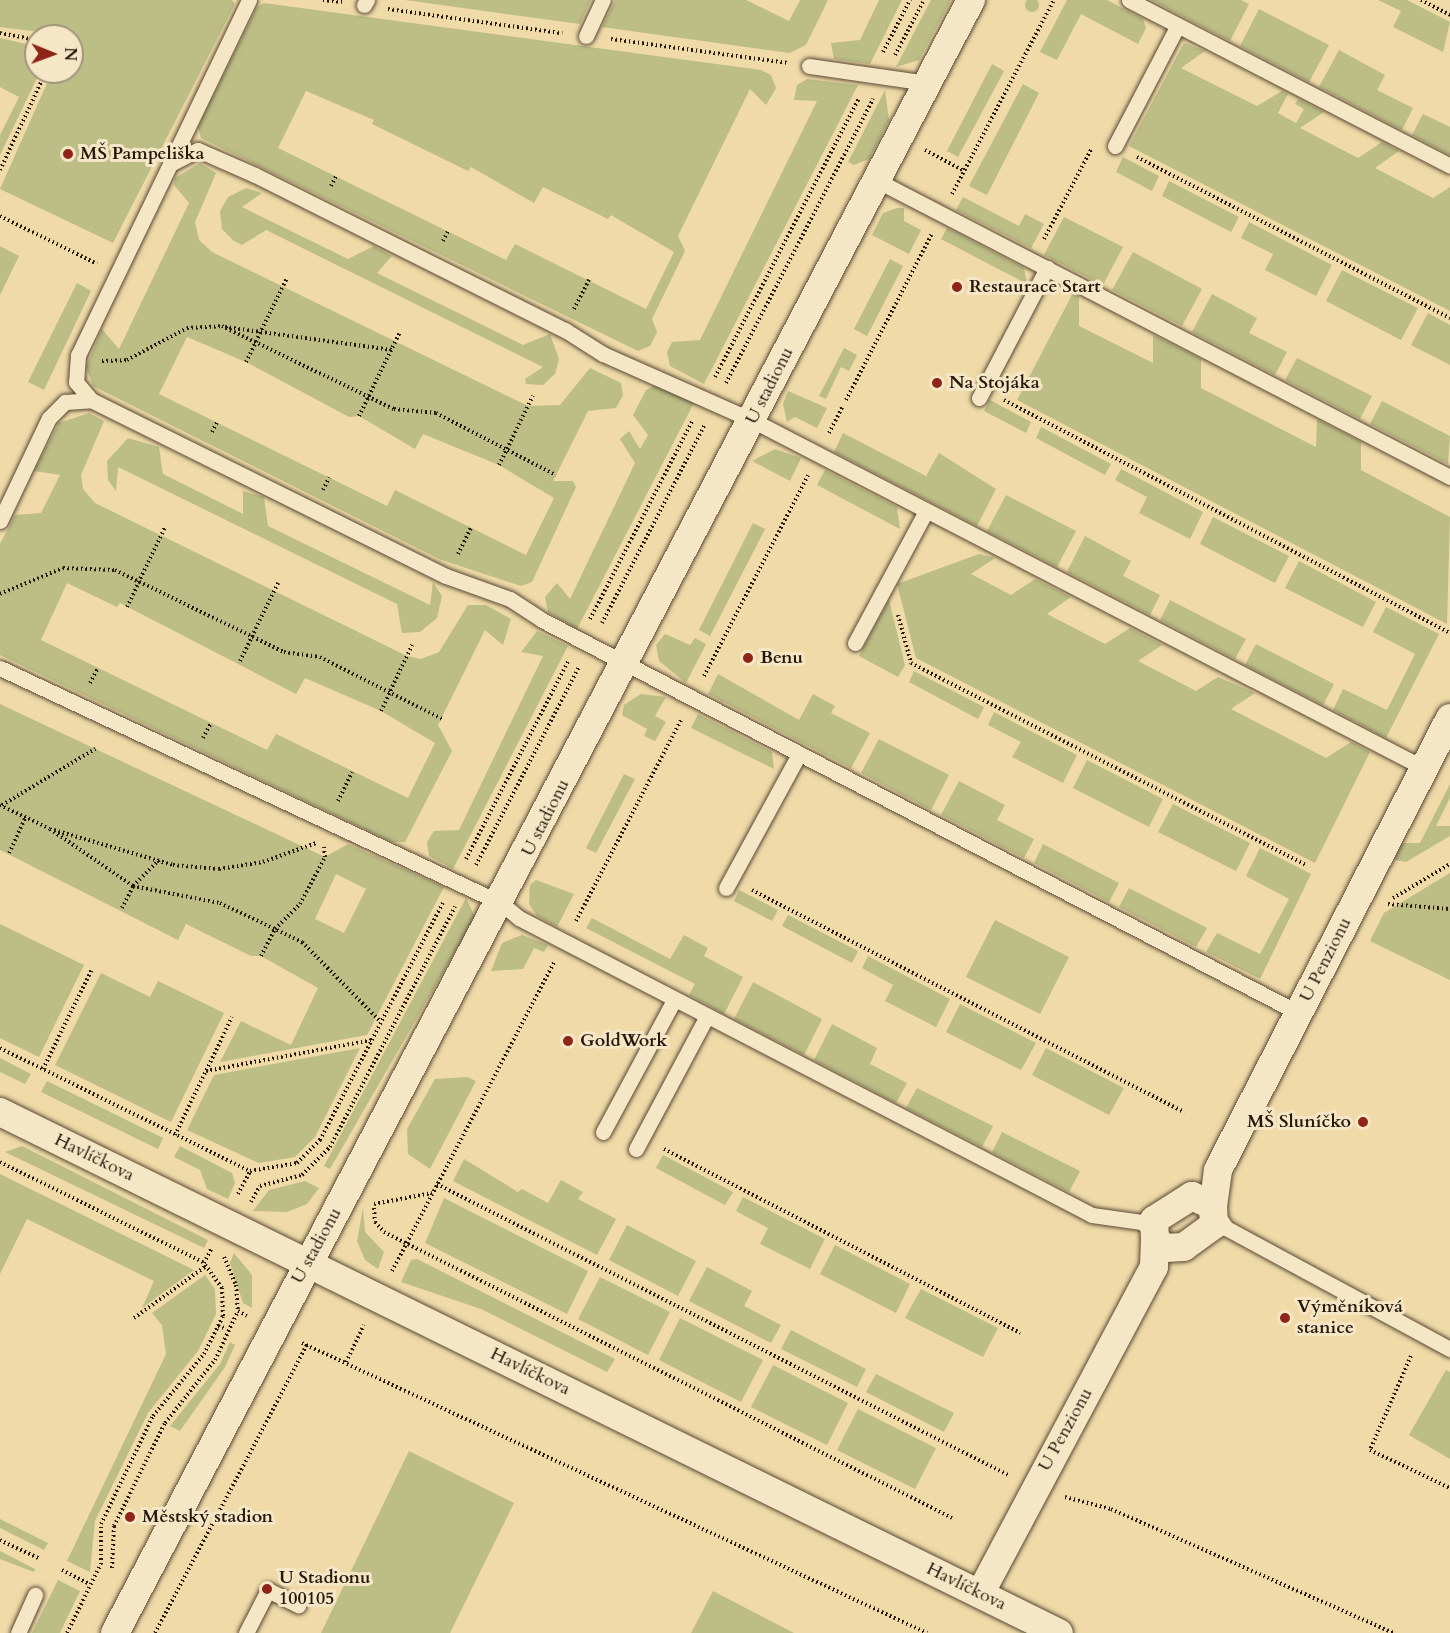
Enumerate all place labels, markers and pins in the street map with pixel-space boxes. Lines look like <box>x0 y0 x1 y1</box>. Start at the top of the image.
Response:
place label: MŠ Pampeliška <box>80 143 204 165</box>
marker: MŠ Pampeliška <box>61 147 75 161</box>
place label: Restaurace Start <box>969 276 1101 298</box>
marker: Restaurace Start <box>950 280 964 294</box>
place label: Na Stojáka <box>949 372 1040 394</box>
marker: Na Stojáka <box>930 376 944 390</box>
place label: Benu <box>760 647 803 669</box>
marker: Benu <box>741 651 755 665</box>
place label: GoldWork <box>580 1030 668 1052</box>
marker: GoldWork <box>561 1034 575 1048</box>
place label: MŠ Sluníčko <box>1247 1111 1351 1133</box>
marker: MŠ Sluníčko <box>1356 1115 1370 1129</box>
place label: Výměníková stanice <box>1297 1297 1403 1340</box>
marker: Výměníková stanice <box>1278 1311 1292 1325</box>
place label: Městský stadion <box>142 1506 273 1528</box>
marker: Městský stadion <box>123 1510 137 1524</box>
place label: U Stadionu 100105 <box>279 1568 371 1610</box>
marker: U Stadionu 100105 <box>260 1582 274 1596</box>

